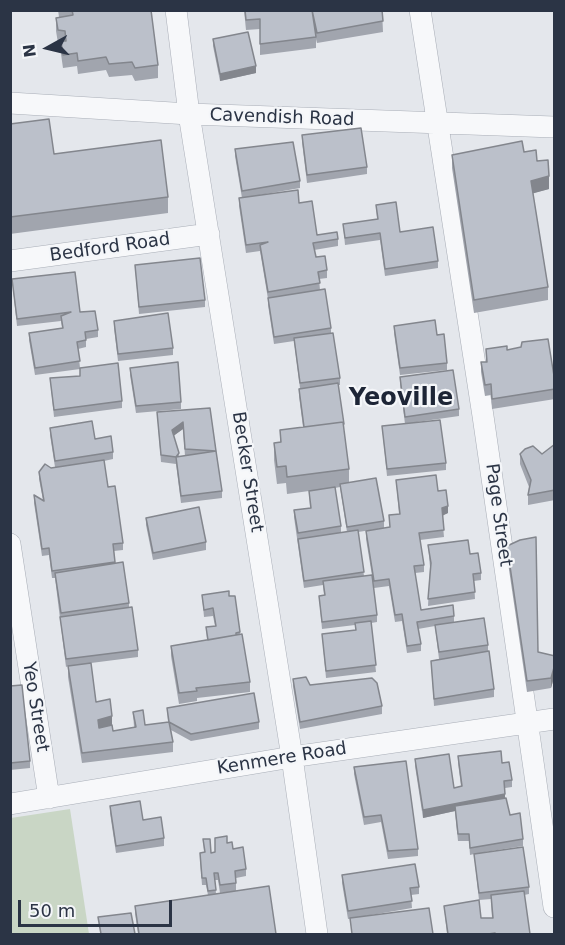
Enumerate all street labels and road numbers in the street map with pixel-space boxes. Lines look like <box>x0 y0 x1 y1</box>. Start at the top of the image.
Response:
street label: Cavendish Road <box>209 105 355 131</box>
street label: Bedford Road <box>48 229 172 267</box>
street label: Becker Street <box>227 410 267 534</box>
street label: Page Street <box>480 462 516 568</box>
street label: Yeo Street <box>17 660 53 754</box>
street label: Kenmere Road <box>216 738 348 780</box>

